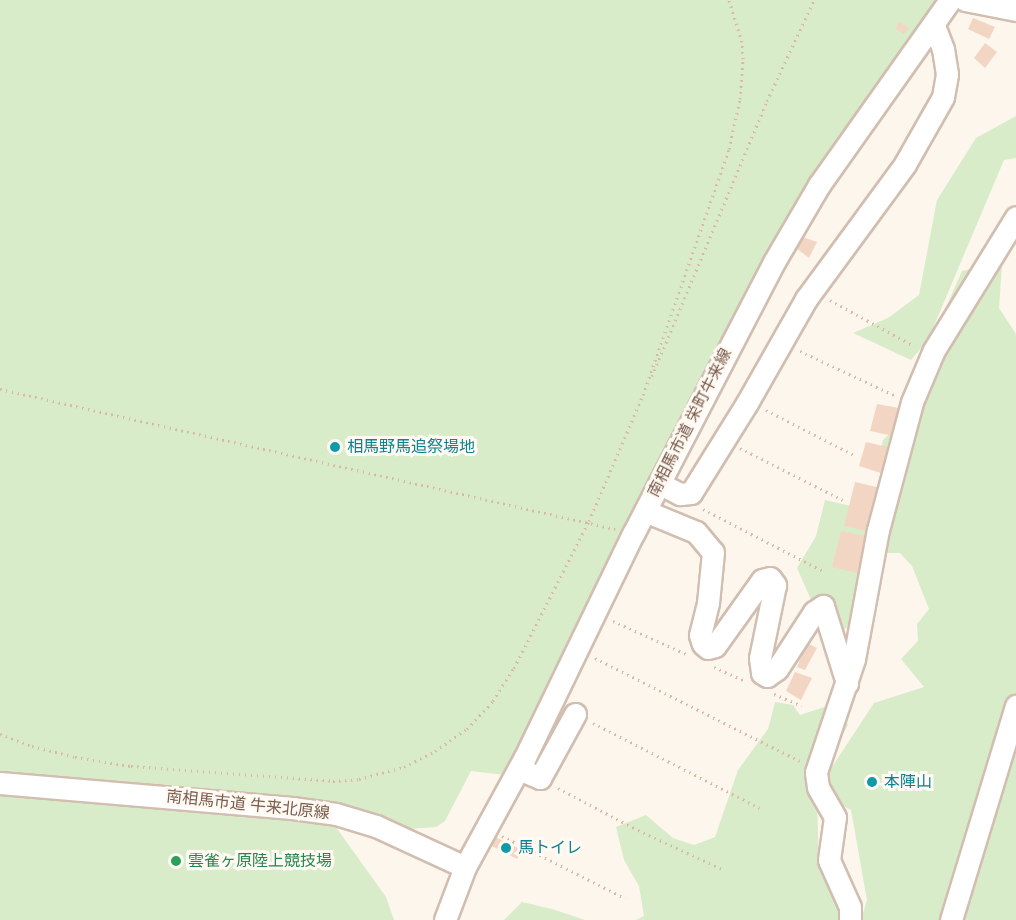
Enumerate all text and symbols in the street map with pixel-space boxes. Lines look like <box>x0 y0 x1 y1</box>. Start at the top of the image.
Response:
street label: 南相馬市道 栄町牛来線 <box>644 346 736 500</box>
place label: 相馬野馬追祭場地 <box>347 437 475 457</box>
marker: 相馬野馬追祭場地 <box>328 440 342 454</box>
place label: 本陣山 <box>884 772 932 792</box>
marker: 本陣山 <box>865 775 879 789</box>
street label: 南相馬市道 牛来北原線 <box>165 787 331 823</box>
place label: 馬トイレ <box>518 838 582 858</box>
marker: 馬トイレ <box>499 841 513 855</box>
place label: 雲雀ヶ原陸上競技場 <box>188 851 332 871</box>
marker: 雲雀ヶ原陸上競技場 <box>169 854 183 868</box>

